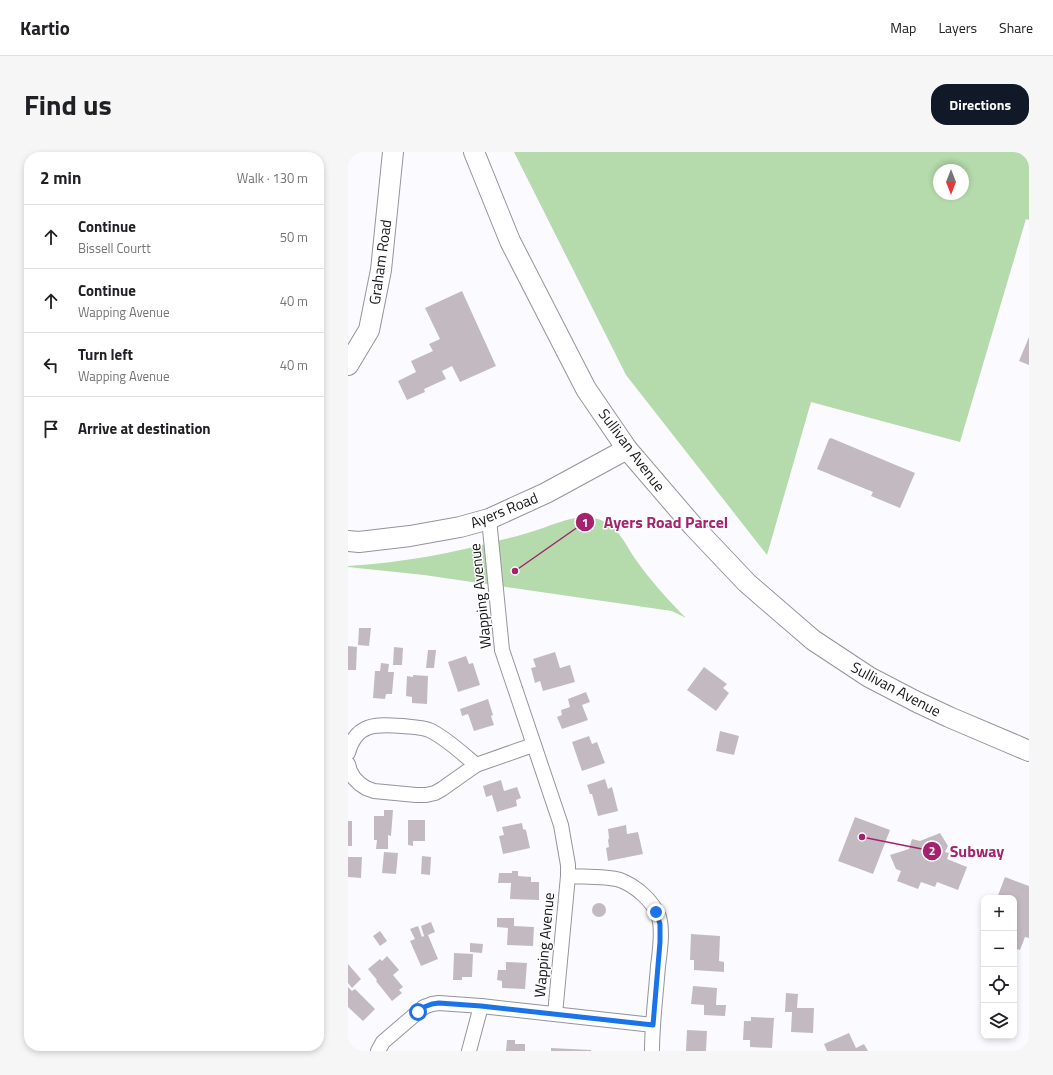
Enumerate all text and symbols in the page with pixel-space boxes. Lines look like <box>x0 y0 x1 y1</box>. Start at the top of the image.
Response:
text: Kartio <box>20 13 70 42</box>
text: Map <box>890 17 916 38</box>
text: Layers <box>938 17 977 38</box>
text: Share <box>999 17 1033 38</box>
text: Find us <box>24 83 112 126</box>
button: Directions <box>931 84 1029 125</box>
north arrow <box>933 164 969 200</box>
text: 2 min <box>40 165 81 191</box>
text: Walk · 130 m <box>237 168 308 188</box>
text: Continue <box>78 215 136 238</box>
street label: Graham Road <box>363 218 397 306</box>
icon: ahead <box>40 226 62 248</box>
text: 50 m <box>280 227 308 247</box>
text: Bissell Courtt <box>78 238 151 258</box>
text: Continue <box>78 279 136 302</box>
icon: ahead <box>40 290 62 312</box>
text: 40 m <box>280 291 308 311</box>
text: Wapping Avenue <box>78 302 170 322</box>
text: Turn left <box>78 343 133 366</box>
icon: left <box>40 354 62 376</box>
text: 40 m <box>280 355 308 375</box>
text: Wapping Avenue <box>78 366 170 386</box>
street label: Sullivan Avenue <box>593 403 671 497</box>
text: Arrive at destination <box>78 417 211 440</box>
icon: arrive <box>40 418 62 440</box>
street label: Ayers Road <box>467 486 541 534</box>
callout: Ayers Road Parcel <box>575 508 736 536</box>
text: Ayers Road Parcel <box>604 510 728 534</box>
text: 1 <box>582 513 588 532</box>
street label: Wapping Avenue <box>463 542 497 650</box>
street label: Sullivan Avenue <box>847 656 945 722</box>
callout: Subway <box>922 837 1012 865</box>
text: Subway <box>950 839 1004 863</box>
text: 2 <box>929 841 935 860</box>
street label: Wapping Avenue <box>528 891 560 999</box>
map controls <box>981 895 1017 1039</box>
button: + <box>981 895 1017 931</box>
route end <box>647 903 665 921</box>
button: − <box>981 931 1017 967</box>
button: locate <box>981 967 1017 1003</box>
route start <box>409 1003 427 1021</box>
button: layers <box>981 1003 1017 1039</box>

